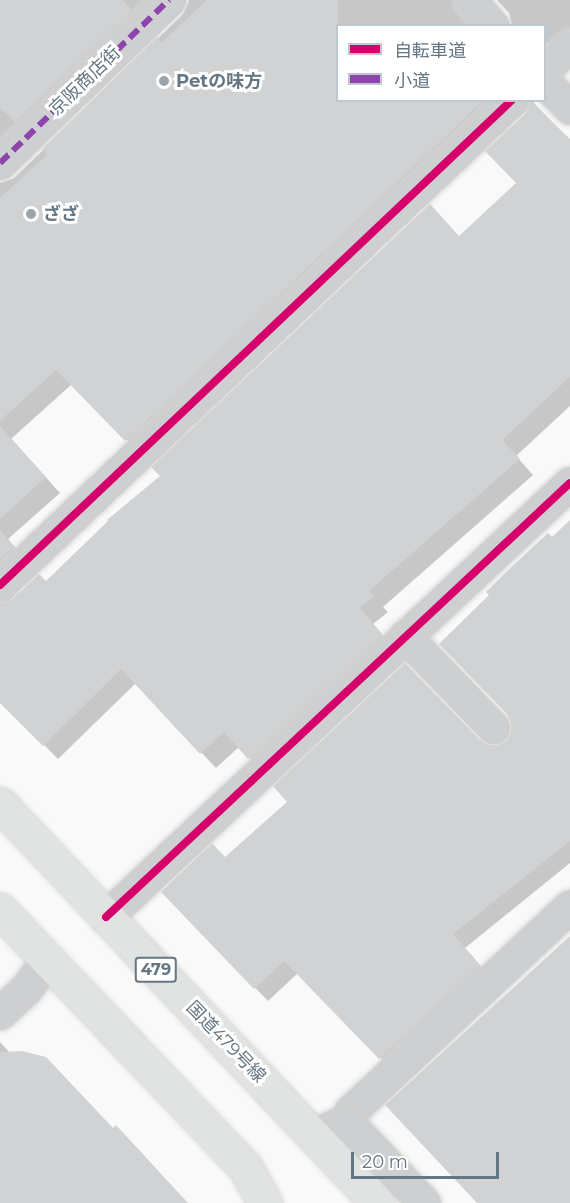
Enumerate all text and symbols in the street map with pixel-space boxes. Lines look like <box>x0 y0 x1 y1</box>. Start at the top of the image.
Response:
legend <box>336 24 546 102</box>
text: 自転車道 <box>394 40 466 62</box>
street label: 京阪商店街 <box>45 42 125 120</box>
place label: Petの味方 <box>176 70 262 92</box>
text: 小道 <box>394 70 430 92</box>
marker: Petの味方 <box>157 74 171 88</box>
place label: ざざ <box>43 203 79 225</box>
marker: ざざ <box>24 207 38 221</box>
road number: 479 <box>134 957 178 983</box>
street label: 国道479号線 <box>182 997 270 1087</box>
scale bar <box>354 1140 502 1178</box>
text: 20 m <box>362 1151 408 1173</box>

